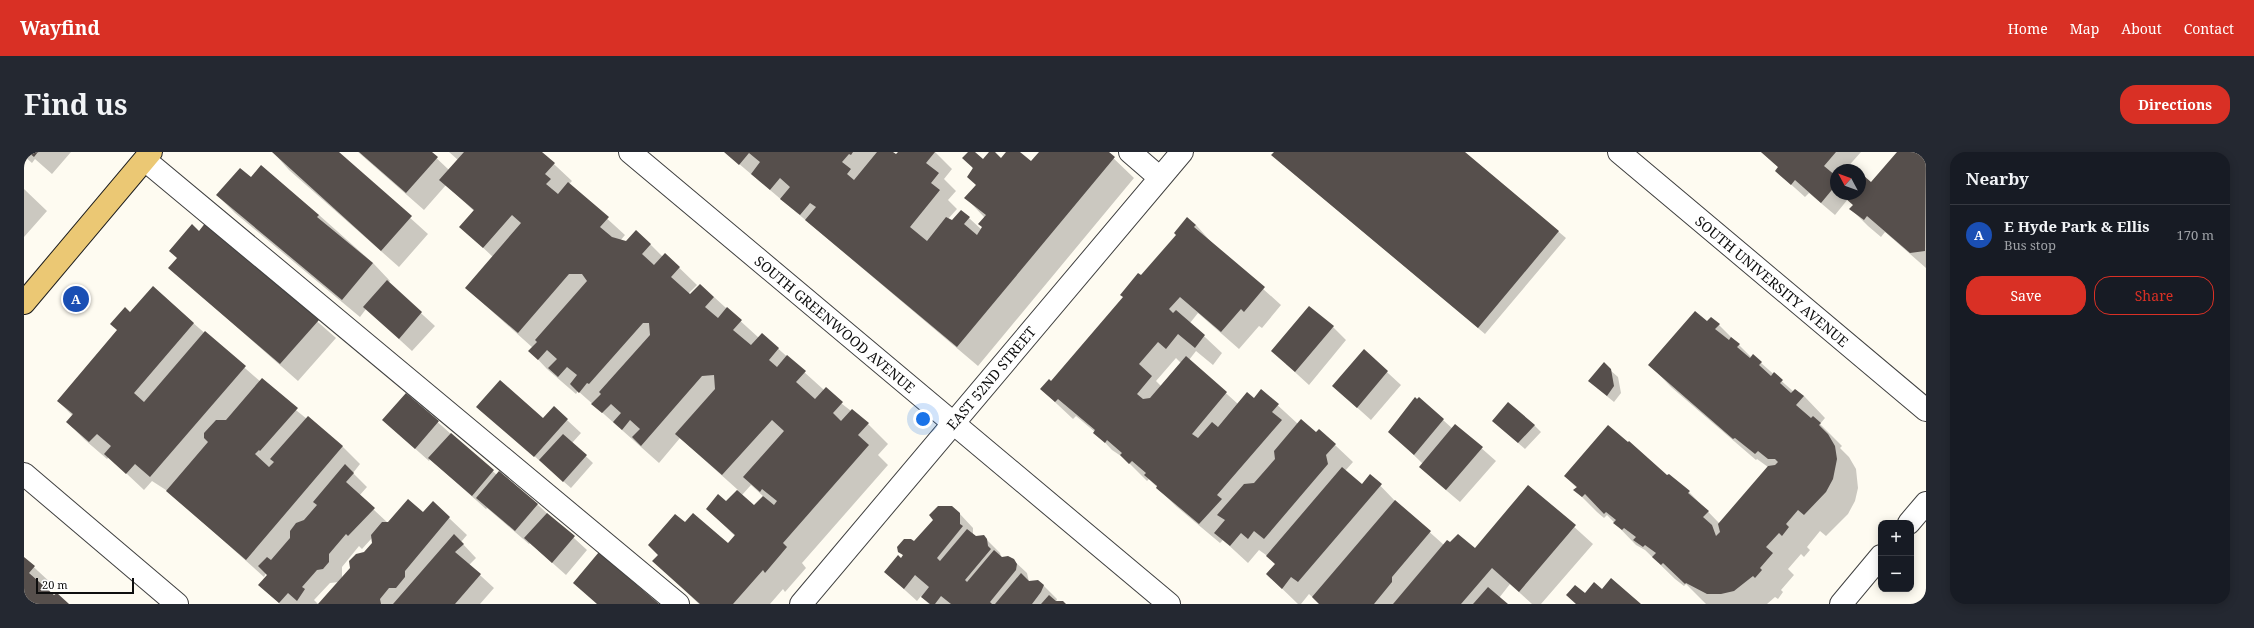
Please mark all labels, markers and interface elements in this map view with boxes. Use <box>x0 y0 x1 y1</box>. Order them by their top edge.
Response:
text: Wayfind <box>20 15 100 41</box>
text: Home <box>2008 19 2048 38</box>
text: Map <box>2070 19 2099 38</box>
text: About <box>2121 19 2162 38</box>
text: Contact <box>2184 19 2234 38</box>
text: Find us <box>24 85 128 123</box>
button: Directions <box>2120 85 2230 124</box>
north arrow <box>1830 164 1866 200</box>
text: Nearby <box>1966 167 2029 190</box>
street label: SOUTH UNIVERSITY AVENUE <box>1691 211 1853 351</box>
text: E Hyde Park & Ellis <box>2004 216 2150 236</box>
text: A <box>1974 226 1984 244</box>
text: 170 m <box>2177 226 2214 244</box>
text: Bus stop <box>2004 236 2056 254</box>
street label: SOUTH GREENWOOD AVENUE <box>751 251 919 397</box>
button: Save <box>1966 276 2086 315</box>
button: Share <box>2094 276 2214 315</box>
pin: A <box>63 284 89 314</box>
street label: EAST 52ND STREET <box>942 322 1040 434</box>
your location <box>913 409 933 429</box>
map controls <box>1878 520 1914 592</box>
button: + <box>1878 520 1914 556</box>
button: − <box>1878 556 1914 592</box>
scale bar <box>36 576 134 595</box>
text: 20 m <box>42 577 68 592</box>

